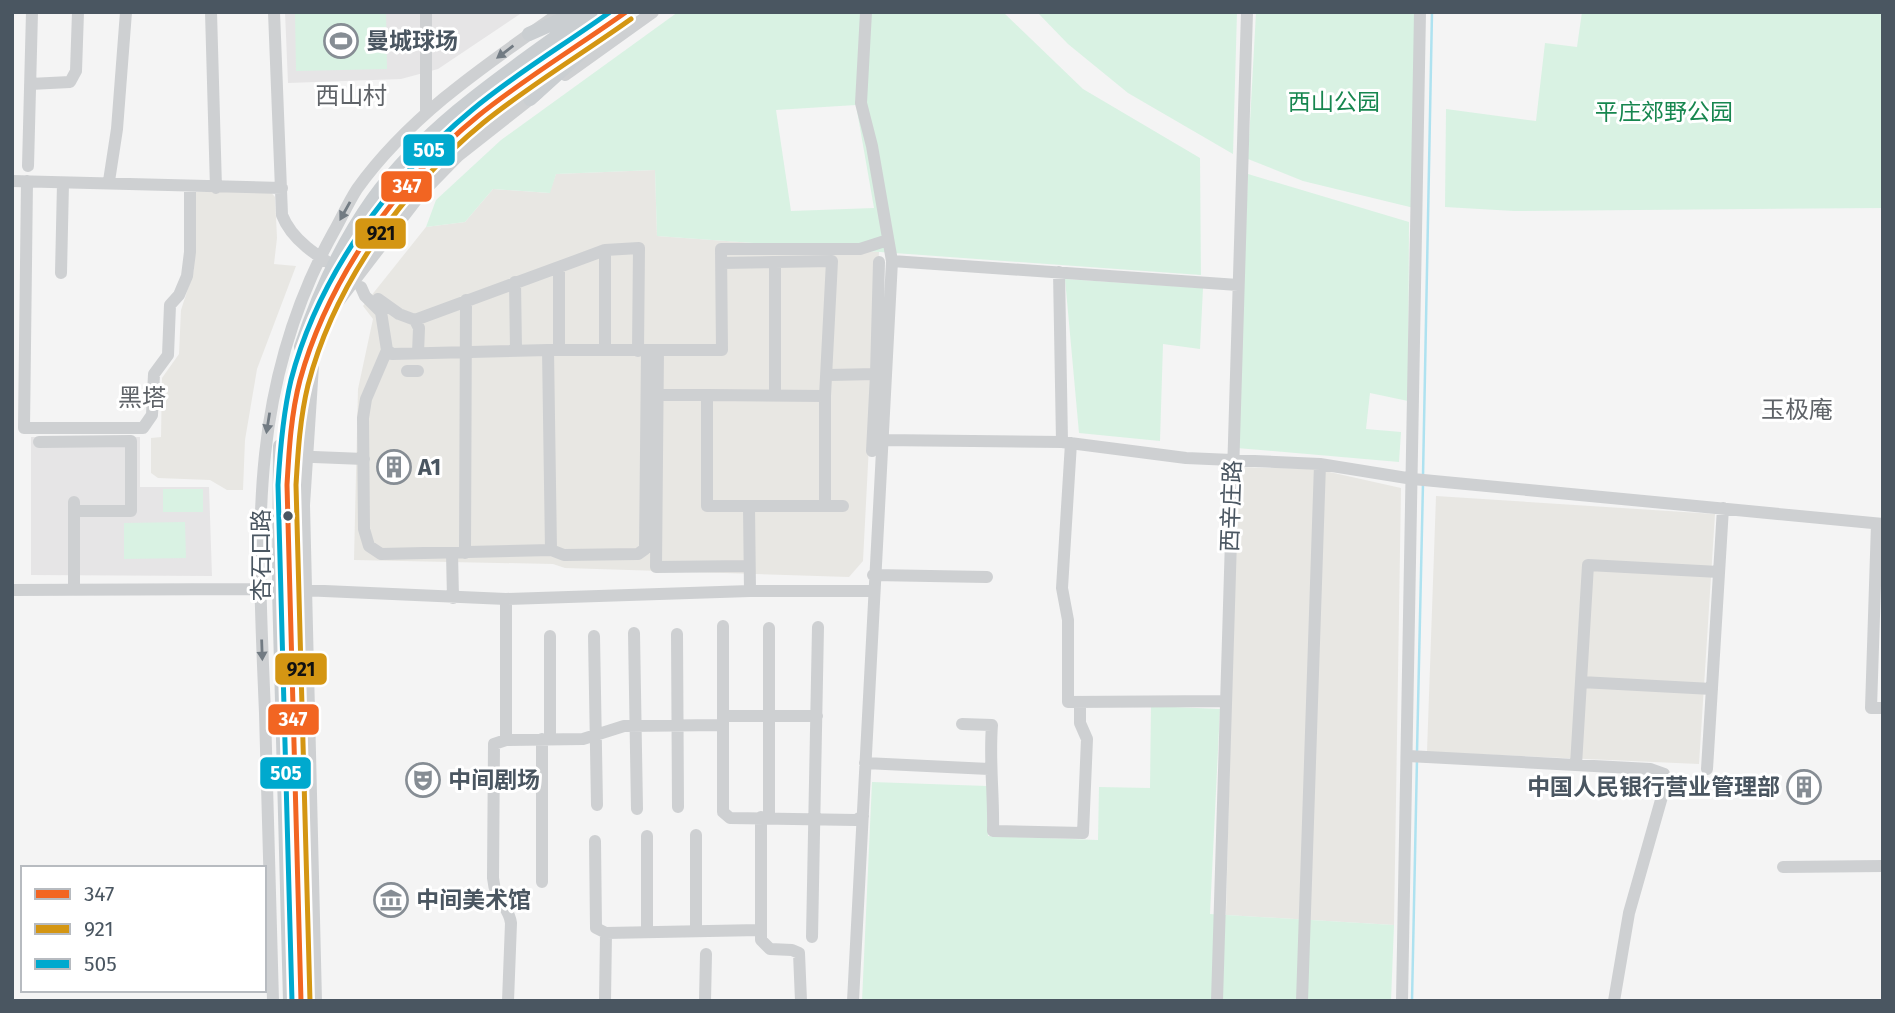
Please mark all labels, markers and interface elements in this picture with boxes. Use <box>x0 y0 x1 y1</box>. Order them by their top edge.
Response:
sports icon: 曼城球场 <box>322 22 360 60</box>
place label: 曼城球场 <box>366 27 458 55</box>
one-way arrow <box>496 45 514 59</box>
district label: 西山村 <box>315 82 387 110</box>
park label: 西山公园 <box>1288 88 1380 116</box>
park label: 平庄郊野公园 <box>1595 98 1733 126</box>
line badge: 505 <box>402 133 456 167</box>
text: 505 <box>413 139 445 162</box>
line badge: 347 <box>380 170 433 203</box>
text: 347 <box>392 175 422 198</box>
one-way arrow <box>339 201 351 220</box>
line badge: 921 <box>354 217 407 250</box>
text: 921 <box>367 222 395 245</box>
district label: 黑塔 <box>118 384 166 412</box>
district label: 玉极庵 <box>1761 396 1833 424</box>
one-way arrow <box>262 412 273 434</box>
building icon: A1 <box>375 448 413 486</box>
place label: A1 <box>417 453 441 481</box>
street label: 西辛庄路 <box>1215 460 1247 552</box>
street label: 杏石口路 <box>247 509 275 601</box>
unlabelled marker <box>281 509 295 523</box>
one-way arrow <box>257 639 268 661</box>
line badge: 921 <box>274 652 328 686</box>
text: 921 <box>287 658 315 681</box>
line badge: 347 <box>267 703 320 736</box>
text: 347 <box>278 708 308 731</box>
line badge: 505 <box>259 756 312 790</box>
theatre icon: 中间剧场 <box>404 761 442 799</box>
text: 505 <box>270 762 302 785</box>
place label: 中间剧场 <box>448 766 540 794</box>
building icon: 中国人民银行营业管理部 <box>1785 768 1823 806</box>
place label: 中国人民银行营业管理部 <box>1527 773 1780 801</box>
legend <box>21 866 266 992</box>
text: 347 <box>84 881 114 907</box>
museum icon: 中间美术馆 <box>372 881 410 919</box>
place label: 中间美术馆 <box>416 886 531 914</box>
text: 921 <box>84 916 114 942</box>
text: 505 <box>84 951 117 977</box>

